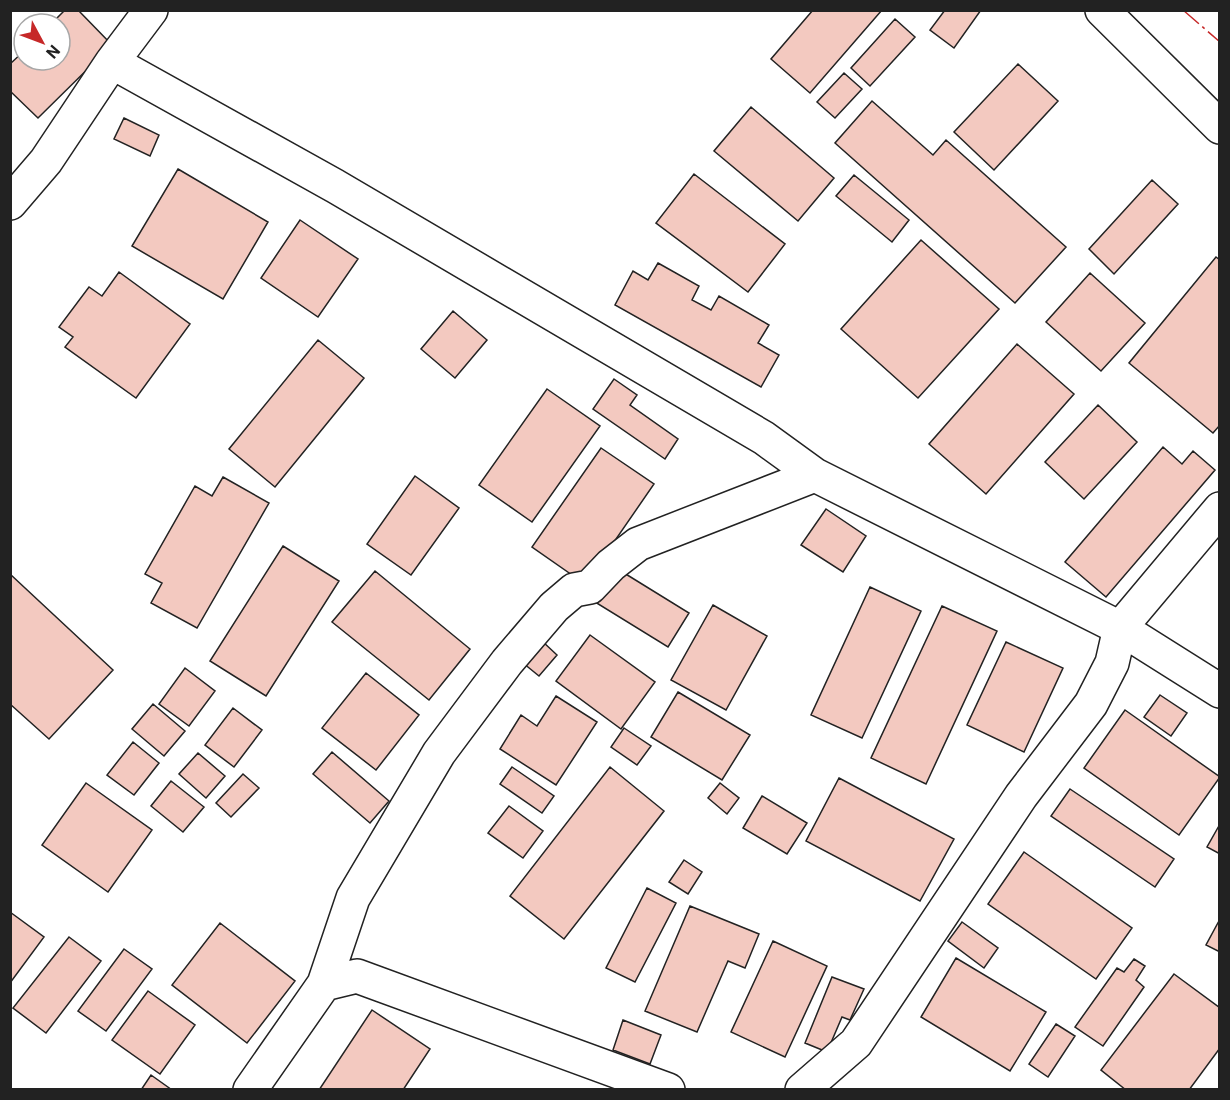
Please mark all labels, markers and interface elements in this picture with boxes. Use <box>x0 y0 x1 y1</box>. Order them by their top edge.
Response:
north arrow <box>12 12 72 72</box>
text: N <box>42 41 64 62</box>

